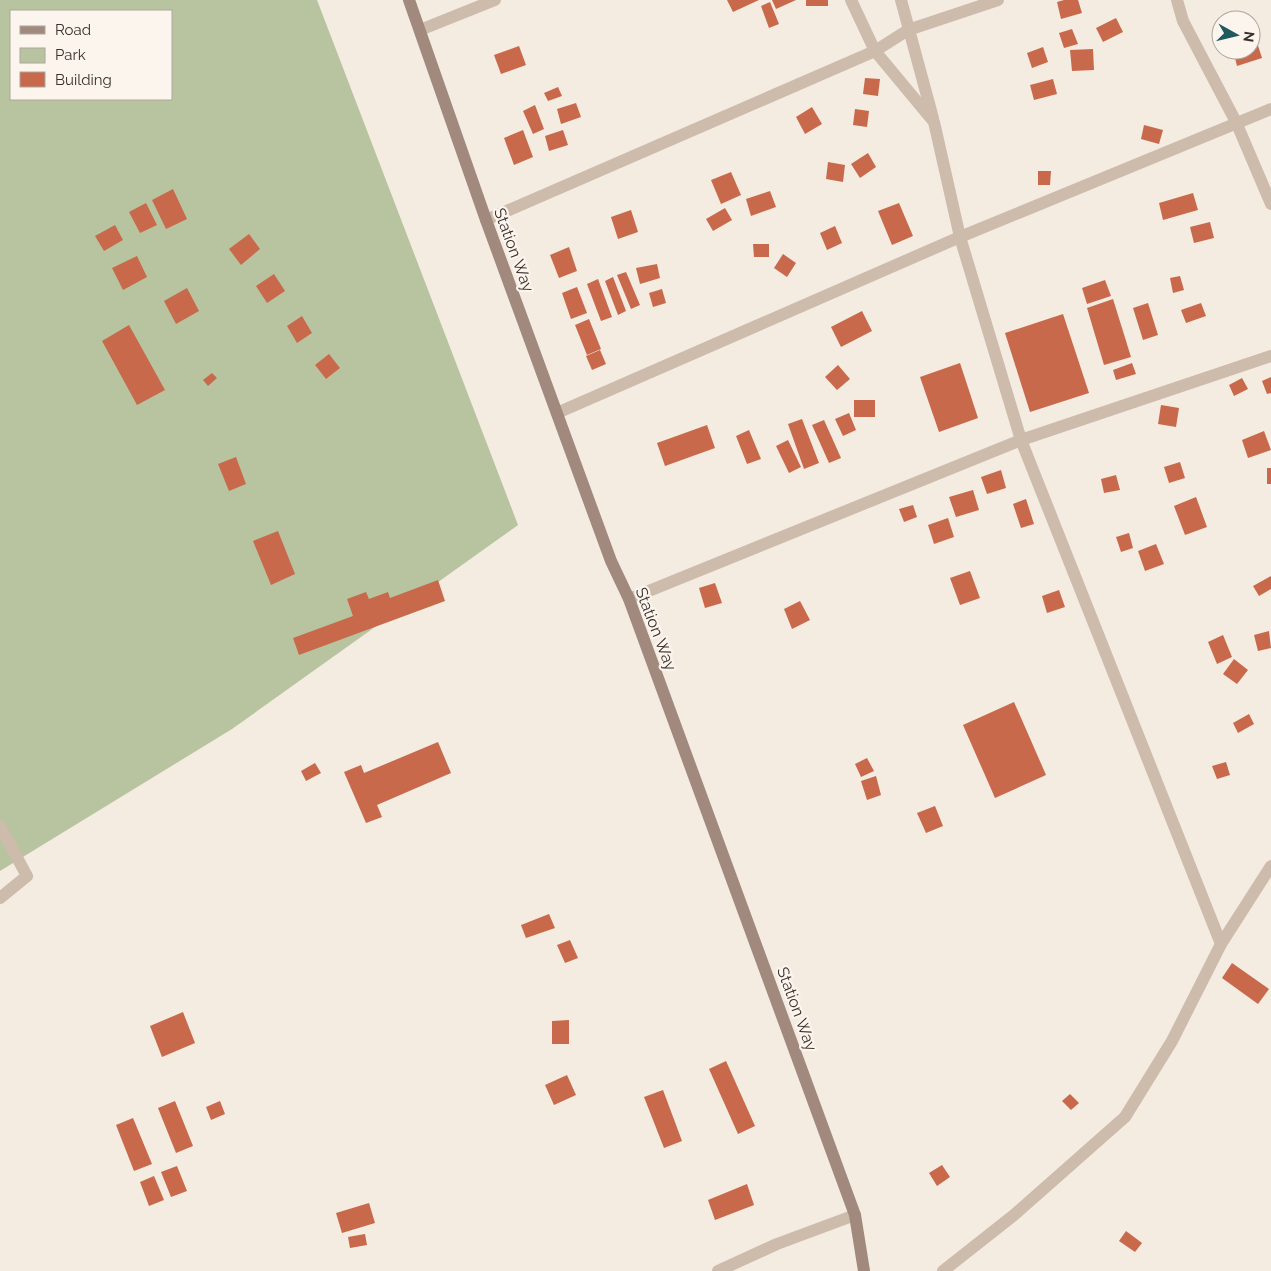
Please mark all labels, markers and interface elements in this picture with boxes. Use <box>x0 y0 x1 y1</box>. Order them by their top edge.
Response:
legend <box>10 10 172 100</box>
north arrow <box>1211 10 1261 60</box>
text: Road <box>55 21 91 39</box>
text: N <box>1240 30 1258 43</box>
text: Park <box>55 46 86 64</box>
text: Building <box>55 71 112 89</box>
street label: Station Way <box>490 205 538 295</box>
street label: Station Way <box>631 585 681 674</box>
street label: Station Way <box>773 964 821 1054</box>

